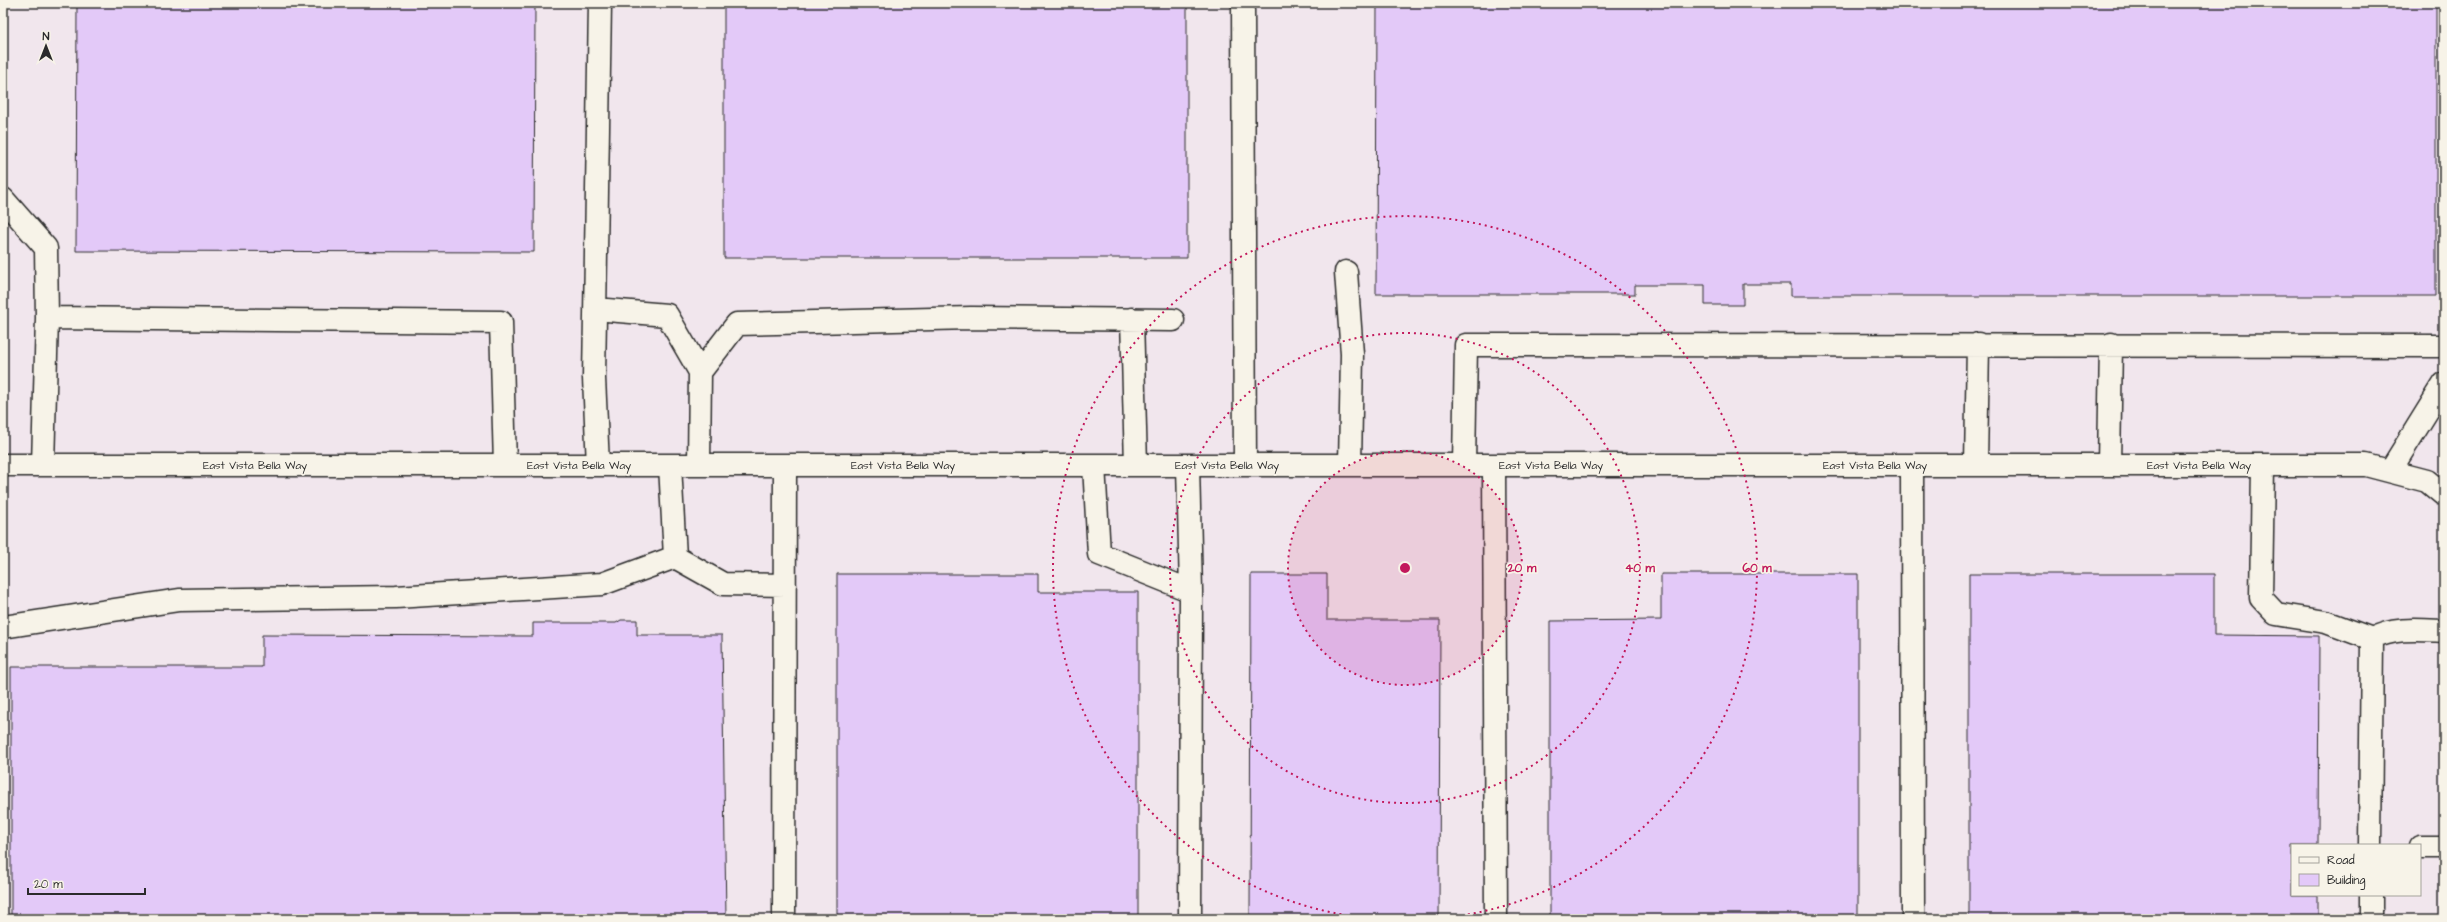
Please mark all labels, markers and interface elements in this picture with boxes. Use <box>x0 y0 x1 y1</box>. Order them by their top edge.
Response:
north arrow <box>26 26 66 66</box>
text: N <box>43 29 50 44</box>
street label: East Vista Bella Way <box>203 458 307 474</box>
street label: East Vista Bella Way <box>527 458 631 474</box>
street label: East Vista Bella Way <box>851 458 955 474</box>
street label: East Vista Bella Way <box>1175 458 1279 474</box>
street label: East Vista Bella Way <box>1499 458 1603 474</box>
street label: East Vista Bella Way <box>1823 458 1927 474</box>
street label: East Vista Bella Way <box>2147 458 2251 474</box>
text: 20 m <box>1507 560 1537 577</box>
text: 40 m <box>1625 560 1656 577</box>
text: 60 m <box>1742 560 1772 577</box>
centre of rings <box>1398 561 1412 575</box>
legend <box>2291 844 2421 896</box>
text: Road <box>2327 852 2355 869</box>
scale bar <box>28 870 145 896</box>
text: Building <box>2327 872 2365 890</box>
text: 20 m <box>34 876 63 893</box>

